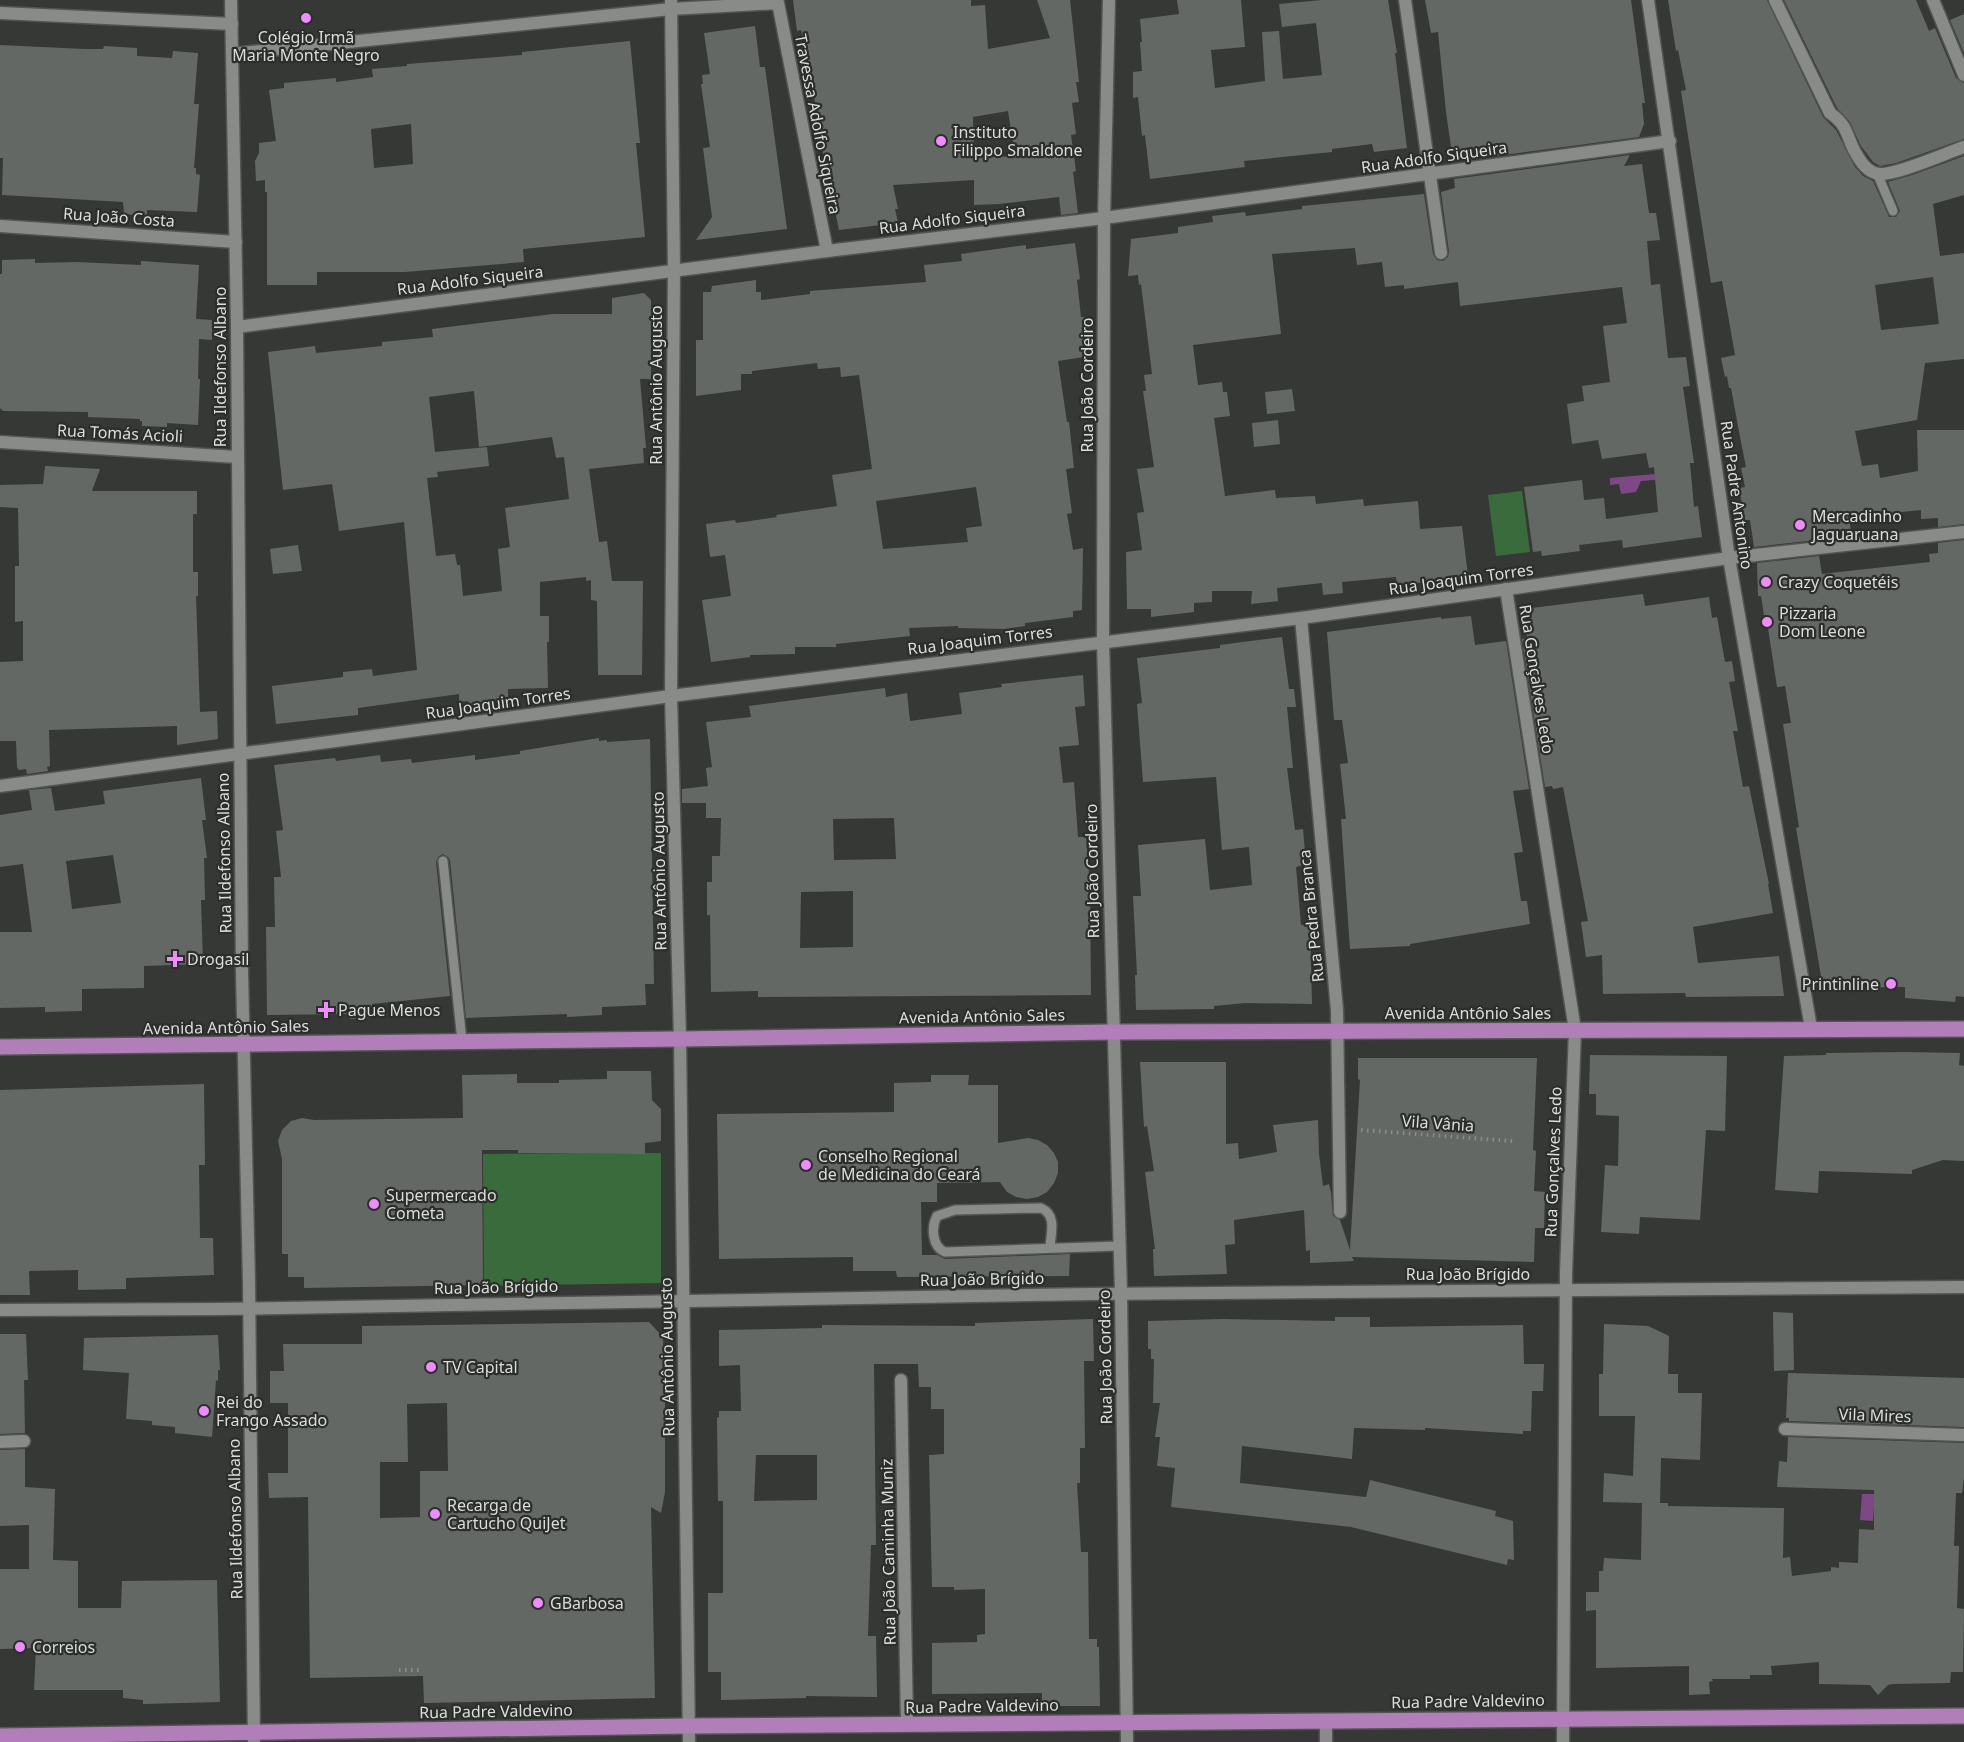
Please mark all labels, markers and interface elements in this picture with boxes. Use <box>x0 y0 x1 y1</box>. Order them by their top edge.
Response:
marker: Colégio Irmã Maria Monte Negro <box>299 11 313 25</box>
place label: Colégio Irmã Maria Monte Negro <box>232 26 380 66</box>
street label: Travessa Adolfo Siqueira <box>790 32 846 216</box>
place label: Instituto Filippo Smaldone <box>953 121 1083 161</box>
marker: Instituto Filippo Smaldone <box>934 134 948 148</box>
street label: Rua Adolfo Siqueira <box>1360 136 1508 178</box>
street label: Rua Adolfo Siqueira <box>878 199 1026 239</box>
street label: Rua João Costa <box>62 202 176 232</box>
street label: Rua Adolfo Siqueira <box>396 260 544 300</box>
street label: Rua Ildefonso Albano <box>209 287 231 447</box>
street label: Rua Antônio Augusto <box>645 305 667 465</box>
street label: Rua João Cordeiro <box>1076 318 1098 452</box>
street label: Rua Tomás Acioli <box>56 419 184 447</box>
street label: Rua Padre Antonino <box>1716 419 1758 571</box>
place label: Mercadinho Jaguaruana <box>1810 505 1902 545</box>
marker: Mercadinho Jaguaruana <box>1793 518 1807 532</box>
street label: Rua Joaquim Torres <box>1387 558 1535 600</box>
place label: Crazy Coquetéis <box>1778 571 1898 593</box>
marker: Crazy Coquetéis <box>1759 575 1773 589</box>
place label: Pizzaria Dom Leone <box>1779 602 1865 642</box>
street label: Rua Gonçalves Ledo <box>1514 603 1560 755</box>
marker: Pizzaria Dom Leone <box>1760 615 1774 629</box>
street label: Rua Joaquim Torres <box>906 620 1054 660</box>
street label: Rua Joaquim Torres <box>424 682 572 724</box>
street label: Rua Ildefonso Albano <box>212 772 236 934</box>
street label: Rua Antônio Augusto <box>647 791 671 951</box>
street label: Rua João Cordeiro <box>1080 803 1104 939</box>
street label: Rua Pedra Branca <box>1293 849 1329 983</box>
place label: Drogasil <box>187 948 249 970</box>
marker: Drogasil <box>168 952 182 966</box>
place label: Printinline <box>1802 973 1879 995</box>
marker: Printinline <box>1884 977 1898 991</box>
place label: Pague Menos <box>338 999 440 1021</box>
street label: Avenida Antônio Sales <box>1385 1002 1551 1024</box>
marker: Pague Menos <box>319 1003 333 1017</box>
street label: Avenida Antônio Sales <box>899 1004 1065 1028</box>
street label: Avenida Antônio Sales <box>143 1015 309 1039</box>
street label: Rua Gonçalves Ledo <box>1539 1086 1567 1238</box>
street label: Vila Vânia <box>1401 1110 1475 1136</box>
place label: Conselho Regional de Medicina do Ceará <box>818 1145 980 1185</box>
marker: Conselho Regional de Medicina do Ceará <box>799 1158 813 1172</box>
place label: Supermercado Cometa <box>386 1184 497 1224</box>
marker: Supermercado Cometa <box>367 1197 381 1211</box>
street label: Rua João Brígido <box>1406 1263 1530 1285</box>
street label: Rua João Brígido <box>920 1267 1044 1291</box>
street label: Rua João Brígido <box>434 1275 558 1299</box>
street label: Rua Antônio Augusto <box>655 1277 679 1437</box>
street label: Rua João Cordeiro <box>1093 1289 1117 1425</box>
place label: TV Capital <box>443 1356 518 1378</box>
marker: TV Capital <box>424 1360 438 1374</box>
place label: Rei do Frango Assado <box>216 1391 327 1431</box>
street label: Vila Mires <box>1838 1403 1912 1427</box>
marker: Rei do Frango Assado <box>197 1404 211 1418</box>
street label: Rua Ildefonso Albano <box>223 1438 247 1600</box>
street label: Rua João Caminha Muniz <box>875 1458 901 1646</box>
place label: Recarga de Cartucho QuiJet <box>447 1494 566 1534</box>
marker: Recarga de Cartucho QuiJet <box>428 1507 442 1521</box>
place label: GBarbosa <box>550 1592 624 1614</box>
marker: GBarbosa <box>531 1596 545 1610</box>
place label: Correios <box>32 1636 95 1658</box>
marker: Correios <box>13 1640 27 1654</box>
street label: Rua Padre Valdevino <box>1391 1689 1545 1713</box>
street label: Rua Padre Valdevino <box>905 1694 1059 1718</box>
street label: Rua Padre Valdevino <box>419 1699 573 1723</box>

